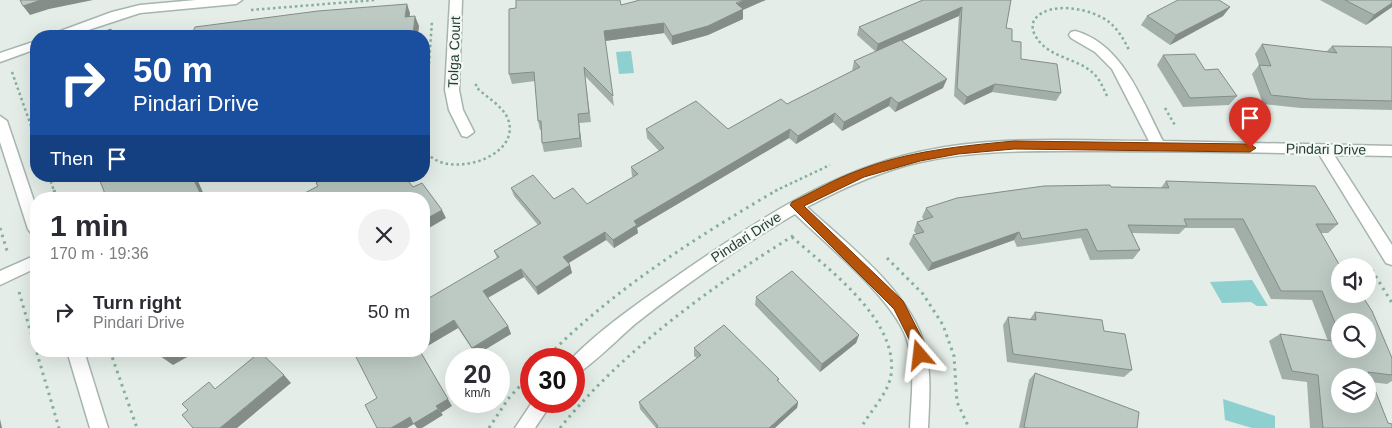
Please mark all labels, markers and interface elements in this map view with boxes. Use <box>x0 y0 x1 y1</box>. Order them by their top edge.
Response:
street label: Tolga Court <box>445 16 463 88</box>
icon: right <box>50 50 115 115</box>
text: 50 m <box>133 50 213 89</box>
text: Pindari Drive <box>133 91 259 116</box>
pin <box>1229 97 1271 148</box>
icon: arrive <box>1236 104 1264 132</box>
street label: Pindari Drive <box>1286 140 1366 158</box>
icon: arrive <box>103 145 131 173</box>
text: Then <box>50 148 93 169</box>
street label: Pindari Drive <box>708 208 784 266</box>
text: 1 min <box>50 209 128 242</box>
button: close <box>358 209 410 261</box>
text: 170 m · 19:36 <box>50 245 149 262</box>
map controls <box>1331 258 1376 413</box>
button: sound <box>1331 258 1376 303</box>
text: Turn right <box>93 292 181 313</box>
icon: right <box>50 298 78 326</box>
text: 50 m <box>368 301 410 322</box>
button: search <box>1331 313 1376 358</box>
text: Pindari Drive <box>93 314 185 331</box>
position arrow <box>893 328 945 380</box>
speed limit sign: 30 <box>520 348 585 413</box>
text: 20 <box>464 360 491 388</box>
button: layers <box>1331 368 1376 413</box>
text: km/h <box>464 386 491 400</box>

